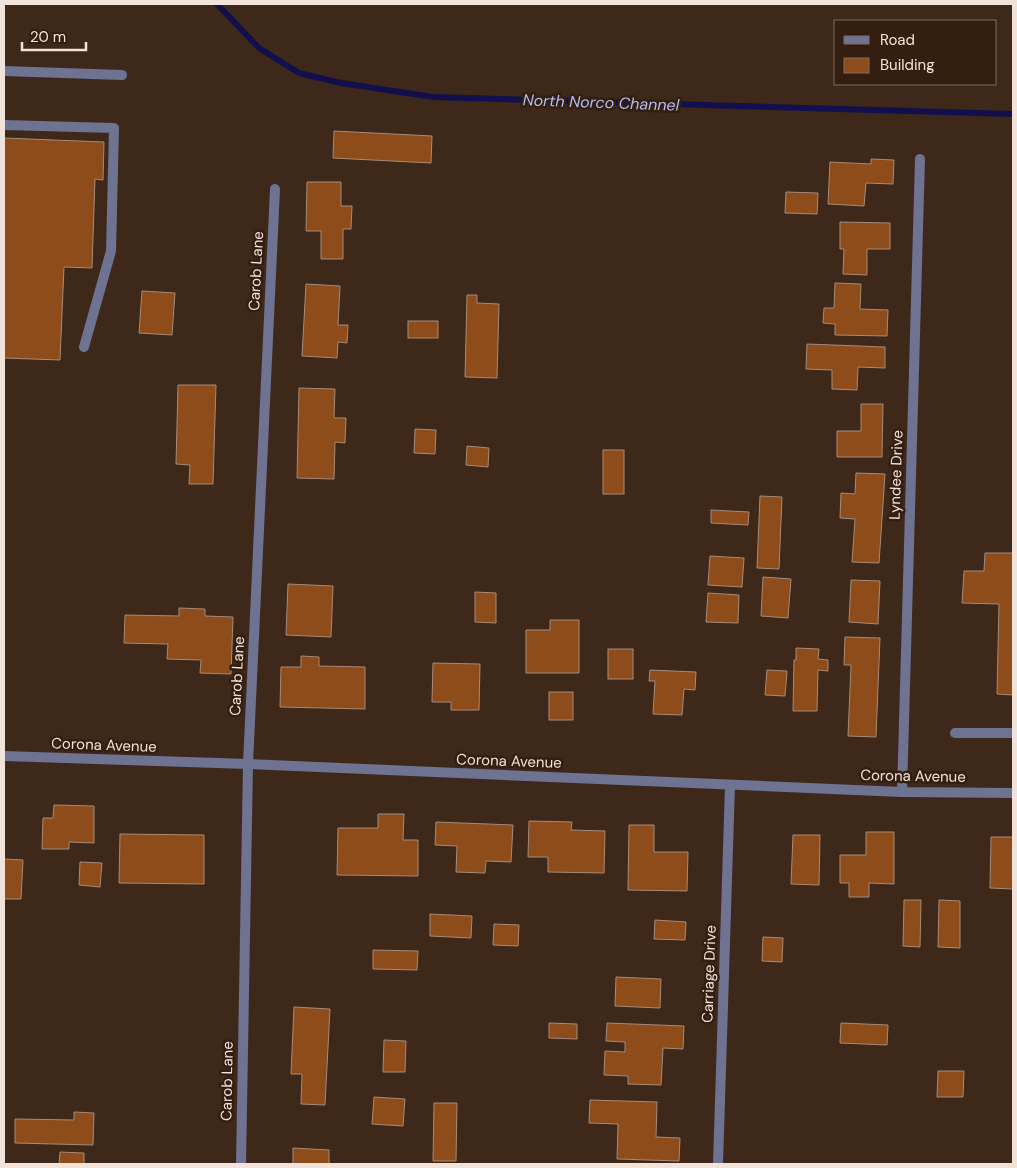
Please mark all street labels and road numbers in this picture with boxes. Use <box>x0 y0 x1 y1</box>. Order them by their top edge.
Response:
street label: Carob Lane <box>244 231 268 311</box>
street label: Lyndee Drive <box>884 430 908 520</box>
street label: Carob Lane <box>225 636 249 716</box>
street label: Corona Avenue <box>51 733 157 757</box>
street label: Corona Avenue <box>456 749 562 773</box>
street label: Corona Avenue <box>860 765 966 787</box>
street label: Carriage Drive <box>697 925 721 1023</box>
street label: Carob Lane <box>216 1041 238 1121</box>

